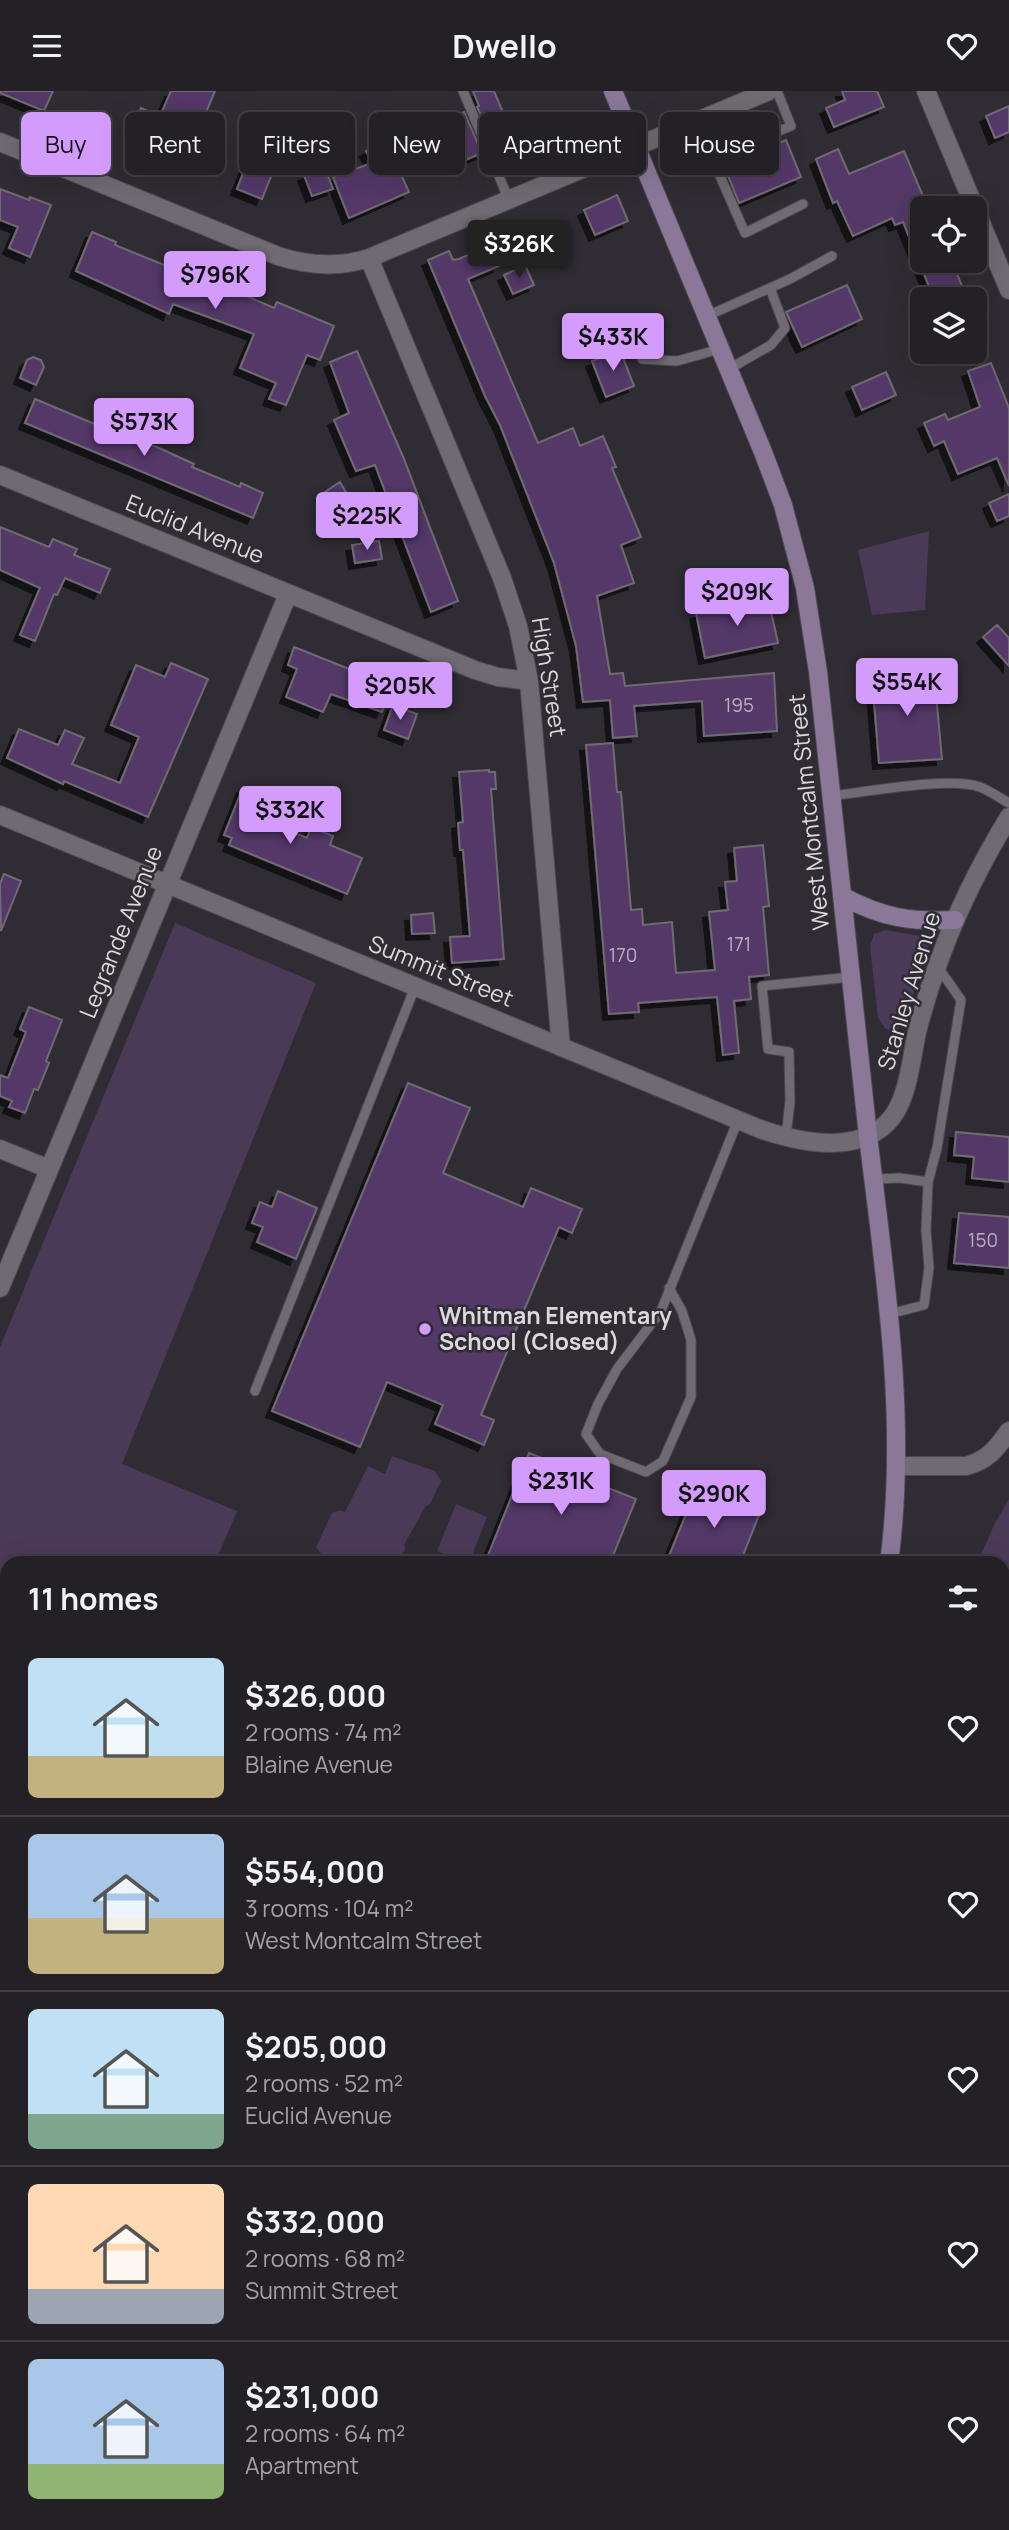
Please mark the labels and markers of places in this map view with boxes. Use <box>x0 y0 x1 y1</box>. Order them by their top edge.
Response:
pin: $326K <box>470 221 568 280</box>
pin: $796K <box>166 251 264 311</box>
pin: $433K <box>564 313 662 373</box>
pin: $573K <box>95 399 193 458</box>
pin: $225K <box>318 493 416 552</box>
pin: $209K <box>688 568 786 628</box>
pin: $554K <box>858 659 956 718</box>
pin: $205K <box>351 663 449 722</box>
pin: $332K <box>241 787 339 846</box>
place label: Whitman Elementary School (Closed) <box>439 1299 672 1357</box>
marker: Whitman Elementary School (Closed) <box>417 1321 433 1337</box>
pin: $231K <box>512 1457 610 1517</box>
pin: $290K <box>665 1471 763 1530</box>

